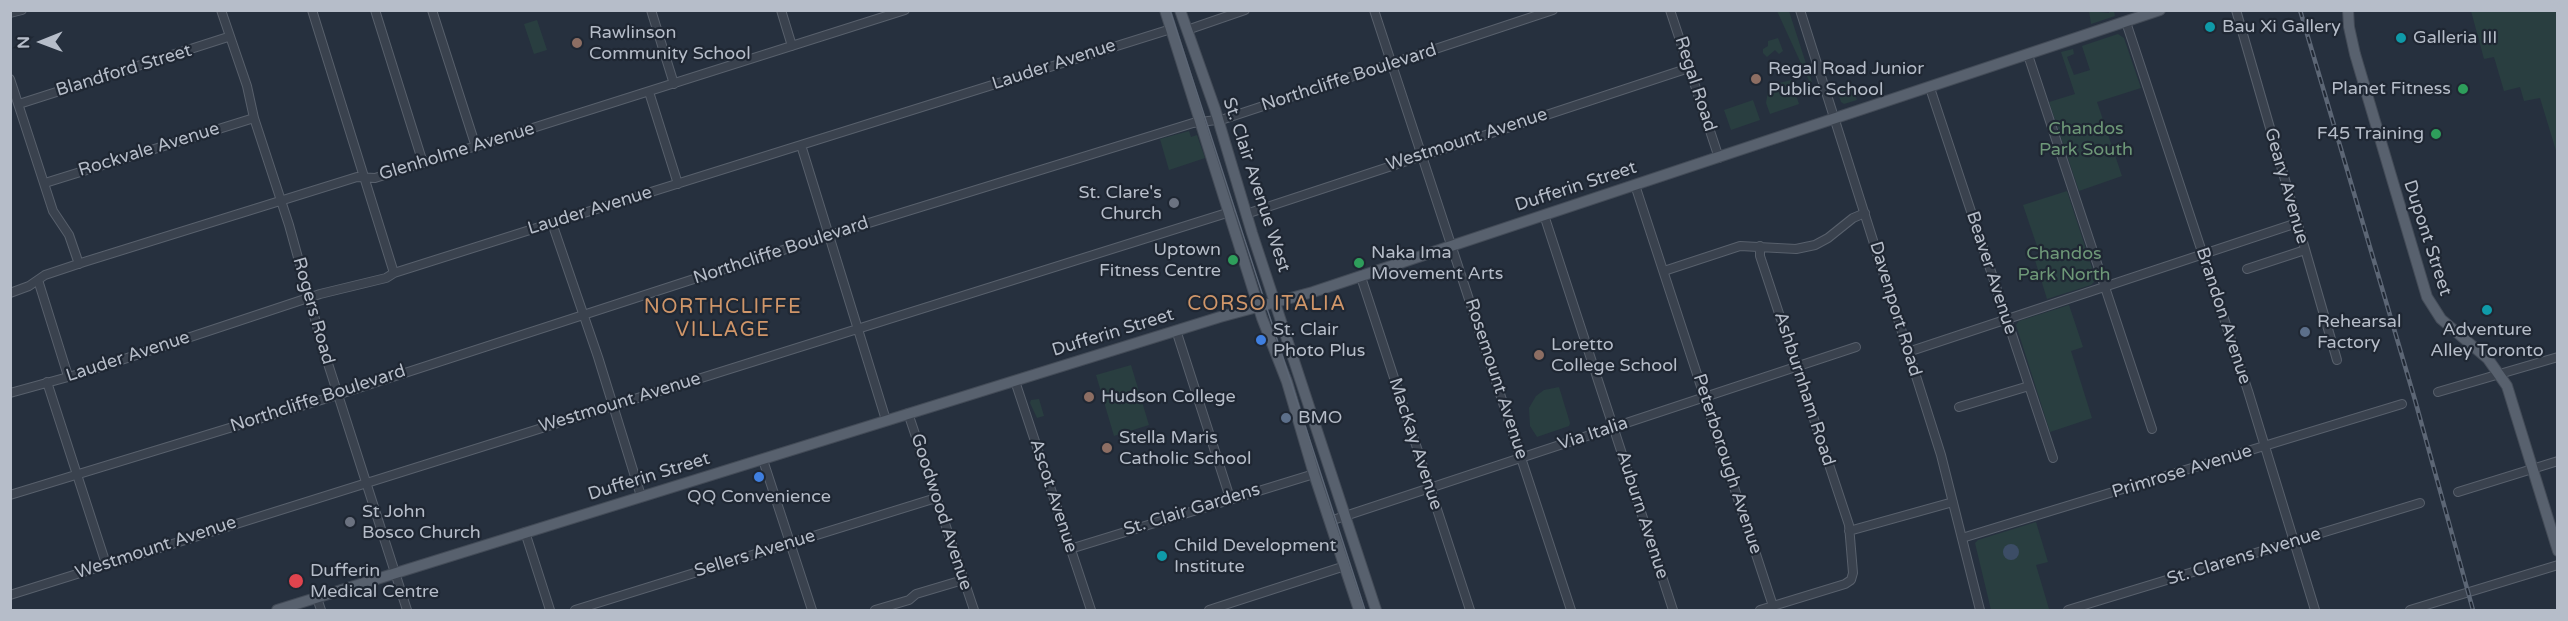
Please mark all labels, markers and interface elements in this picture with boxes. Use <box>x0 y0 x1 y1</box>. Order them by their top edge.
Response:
north arrow <box>12 12 72 72</box>
place label: Bau Xi Gallery <box>2222 16 2341 38</box>
marker: Bau Xi Gallery <box>2203 20 2217 34</box>
place label: Rawlinson Community School <box>589 22 751 64</box>
place label: Galleria III <box>2413 27 2497 49</box>
marker: Galleria III <box>2394 31 2408 45</box>
street label: Regal Road <box>1669 34 1721 134</box>
street label: Lauder Avenue <box>989 35 1119 95</box>
text: N <box>14 36 34 49</box>
marker: Rawlinson Community School <box>570 36 584 50</box>
street label: Northcliffe Boulevard <box>1259 39 1439 117</box>
street label: Blandford Street <box>54 40 194 102</box>
place label: Regal Road Junior Public School <box>1768 58 1924 100</box>
marker: Regal Road Junior Public School <box>1749 72 1763 86</box>
place label: Planet Fitness <box>2331 78 2451 100</box>
marker: Planet Fitness <box>2456 82 2470 96</box>
street label: St. Clair Avenue West <box>1218 95 1294 275</box>
street label: Westmount Avenue <box>1384 104 1550 176</box>
street label: Rockvale Avenue <box>76 118 222 182</box>
street label: Glenholme Avenue <box>377 118 537 186</box>
park label: Chandos Park South <box>2039 118 2133 160</box>
place label: F45 Training <box>2317 123 2424 145</box>
street label: Geary Avenue <box>2259 126 2313 246</box>
marker: F45 Training <box>2429 127 2443 141</box>
street label: Dufferin Street <box>1513 157 1639 217</box>
street label: Dupont Street <box>2398 177 2456 299</box>
street label: Lauder Avenue <box>525 182 655 240</box>
place label: St. Clare's Church <box>1079 182 1162 224</box>
marker: St. Clare's Church <box>1167 196 1181 210</box>
street label: Beaver Avenue <box>1961 209 2021 337</box>
street label: Northcliffe Boulevard <box>691 212 871 290</box>
place label: Uptown Fitness Centre <box>1099 239 1221 282</box>
street label: Davenport Road <box>1864 239 1926 379</box>
place label: Naka Ima Movement Arts <box>1371 242 1503 284</box>
park label: Chandos Park North <box>2017 243 2111 286</box>
street label: Brandon Avenue <box>2191 245 2255 387</box>
marker: Uptown Fitness Centre <box>1226 253 1240 267</box>
street label: Rogers Road <box>287 255 339 367</box>
marker: Naka Ima Movement Arts <box>1352 256 1366 270</box>
district label: CORSO ITALIA <box>1187 293 1347 317</box>
district label: NORTHCLIFFE VILLAGE <box>644 296 802 343</box>
street label: Rosemount Avenue <box>1460 296 1532 462</box>
marker: Adventure Alley Toronto <box>2480 303 2494 317</box>
street label: Dufferin Street <box>1049 304 1177 362</box>
street label: Ashburnham Road <box>1769 309 1839 469</box>
place label: Rehearsal Factory <box>2317 311 2401 354</box>
place label: St. Clair Photo Plus <box>1273 319 1365 362</box>
place label: Adventure Alley Toronto <box>2430 319 2544 362</box>
marker: Rehearsal Factory <box>2298 325 2312 339</box>
street label: Lauder Avenue <box>63 327 193 387</box>
marker: St. Clair Photo Plus <box>1254 333 1268 347</box>
place label: Loretto College School <box>1551 334 1678 376</box>
marker: Loretto College School <box>1532 348 1546 362</box>
street label: Northcliffe Boulevard <box>228 360 408 438</box>
street label: Westmount Avenue <box>536 368 704 438</box>
street label: Peterborough Avenue <box>1688 371 1766 557</box>
street label: MacKay Avenue <box>1383 375 1447 513</box>
place label: Hudson College <box>1101 386 1236 408</box>
marker: Hudson College <box>1082 390 1096 404</box>
place label: BMO <box>1298 407 1342 429</box>
marker: BMO <box>1279 411 1293 425</box>
street label: Via Italia <box>1555 413 1631 455</box>
place label: Stella Maris Catholic School <box>1119 427 1251 470</box>
street label: Goodwood Avenue <box>905 431 977 593</box>
street label: Ascot Avenue <box>1024 436 1082 556</box>
street label: Primrose Avenue <box>2109 440 2255 504</box>
marker: Stella Maris Catholic School <box>1100 441 1114 455</box>
street label: Dufferin Street <box>585 448 713 506</box>
street label: Auburn Avenue <box>1611 448 1673 582</box>
marker: QQ Convenience <box>752 470 766 484</box>
street label: St. Clair Gardens <box>1121 479 1263 541</box>
place label: QQ Convenience <box>687 486 831 508</box>
place label: St John Bosco Church <box>362 501 481 544</box>
street label: Westmount Avenue <box>73 512 239 584</box>
marker: St John Bosco Church <box>343 515 357 529</box>
street label: St. Clarens Avenue <box>2165 523 2323 591</box>
street label: Sellers Avenue <box>692 525 818 583</box>
place label: Child Development Institute <box>1174 535 1336 578</box>
marker: Child Development Institute <box>1155 549 1169 563</box>
place label: Dufferin Medical Centre <box>310 560 439 602</box>
marker: Dufferin Medical Centre <box>287 572 305 590</box>

